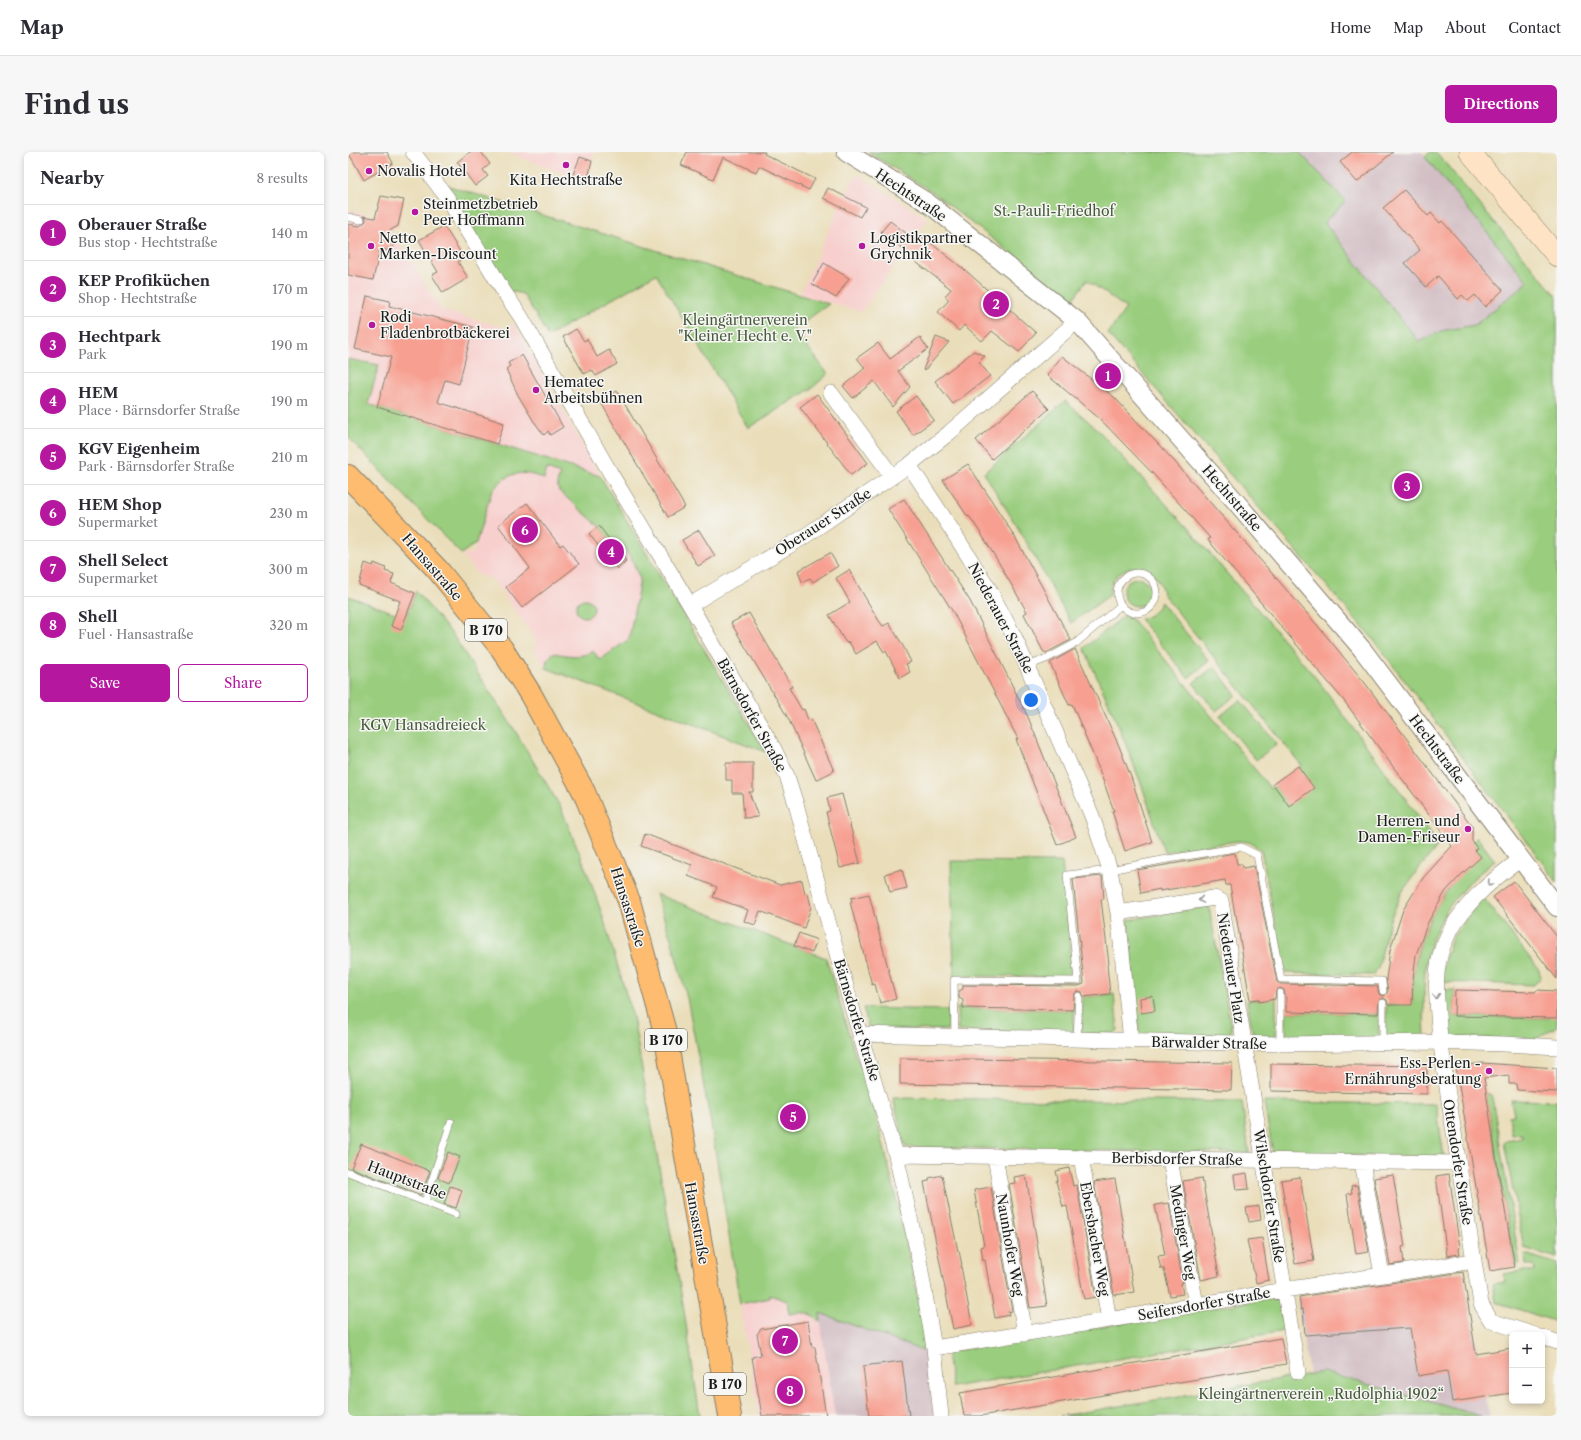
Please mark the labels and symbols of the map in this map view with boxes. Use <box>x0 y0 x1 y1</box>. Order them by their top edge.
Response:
marker: Kita Hechtstraße <box>561 160 571 170</box>
place label: Novalis Hotel <box>377 162 466 180</box>
street label: Hechtstraße <box>872 165 950 226</box>
marker: Novalis Hotel <box>364 166 374 176</box>
place label: Kita Hechtstraße <box>509 171 623 189</box>
place label: Steinmetzbetrieb Peer Hoffmann <box>423 195 538 229</box>
park label: St.-Pauli-Friedhof <box>994 202 1116 220</box>
marker: Steinmetzbetrieb Peer Hoffmann <box>410 207 420 217</box>
place label: Netto Marken-Discount <box>379 229 497 263</box>
place label: Logistikpartner Grychnik <box>870 229 972 263</box>
marker: Netto Marken-Discount <box>366 241 376 251</box>
marker: Logistikpartner Grychnik <box>857 241 867 251</box>
pin: 2 <box>983 289 1009 319</box>
place label: Rodi Fladenbrotbäckerei <box>380 308 510 342</box>
park label: Kleingärtnerverein "Kleiner Hecht e. V." <box>678 311 812 345</box>
marker: Rodi Fladenbrotbäckerei <box>367 320 377 330</box>
pin: 1 <box>1095 361 1121 391</box>
place label: Hematec Arbeitsbühnen <box>543 373 643 407</box>
marker: Hematec Arbeitsbühnen <box>531 385 541 395</box>
street label: Hechtstraße <box>1198 461 1266 535</box>
pin: 3 <box>1394 471 1420 501</box>
street label: Oberauer Straße <box>772 484 875 560</box>
pin: 6 <box>512 515 538 545</box>
street label: Hansastraße <box>398 530 466 604</box>
pin: 4 <box>598 537 624 567</box>
street label: Niederauer Straße <box>964 559 1038 677</box>
road number: B 170 <box>465 619 507 641</box>
street label: Bärnsdorfer Straße <box>713 655 791 775</box>
your location <box>1021 690 1041 710</box>
street label: Hechtstraße <box>1405 711 1469 787</box>
park label: KGV Hansadreieck <box>360 716 487 734</box>
place label: Herren- und Damen-Friseur <box>1358 812 1460 846</box>
marker: Herren- und Damen-Friseur <box>1463 824 1473 834</box>
street label: Hansastraße <box>607 865 649 950</box>
one-way arrow <box>1487 878 1495 886</box>
one-way arrow <box>1198 895 1204 904</box>
street label: Niederauer Platz <box>1213 911 1249 1025</box>
street label: Bärnsdorfer Straße <box>830 957 884 1084</box>
one-way arrow <box>1432 993 1441 999</box>
road number: B 170 <box>645 1029 687 1051</box>
street label: Bärwalder Straße <box>1151 1033 1267 1053</box>
place label: Ess-Perlen - Ernährungsberatung <box>1345 1054 1482 1088</box>
marker: Ess-Perlen - Ernährungsberatung <box>1484 1066 1494 1076</box>
street label: Ottendorfer Straße <box>1439 1098 1477 1226</box>
pin: 5 <box>780 1102 806 1132</box>
street label: Wilschdorfer Straße <box>1249 1127 1288 1264</box>
street label: Berbisdorfer Straße <box>1111 1149 1243 1169</box>
street label: Hauptstraße <box>365 1157 449 1203</box>
street label: Hansastraße <box>681 1180 713 1266</box>
street label: Ebersbacher Weg <box>1076 1180 1114 1298</box>
street label: Medinger Weg <box>1166 1183 1200 1282</box>
street label: Naunhofer Weg <box>992 1192 1028 1298</box>
street label: Seifersdorfer Straße <box>1136 1283 1272 1325</box>
pin: 7 <box>772 1326 798 1356</box>
road number: B 170 <box>704 1373 746 1395</box>
pin: 8 <box>777 1376 803 1406</box>
park label: Kleingärtnerverein „Rudolphia 1902“ <box>1198 1385 1444 1403</box>

